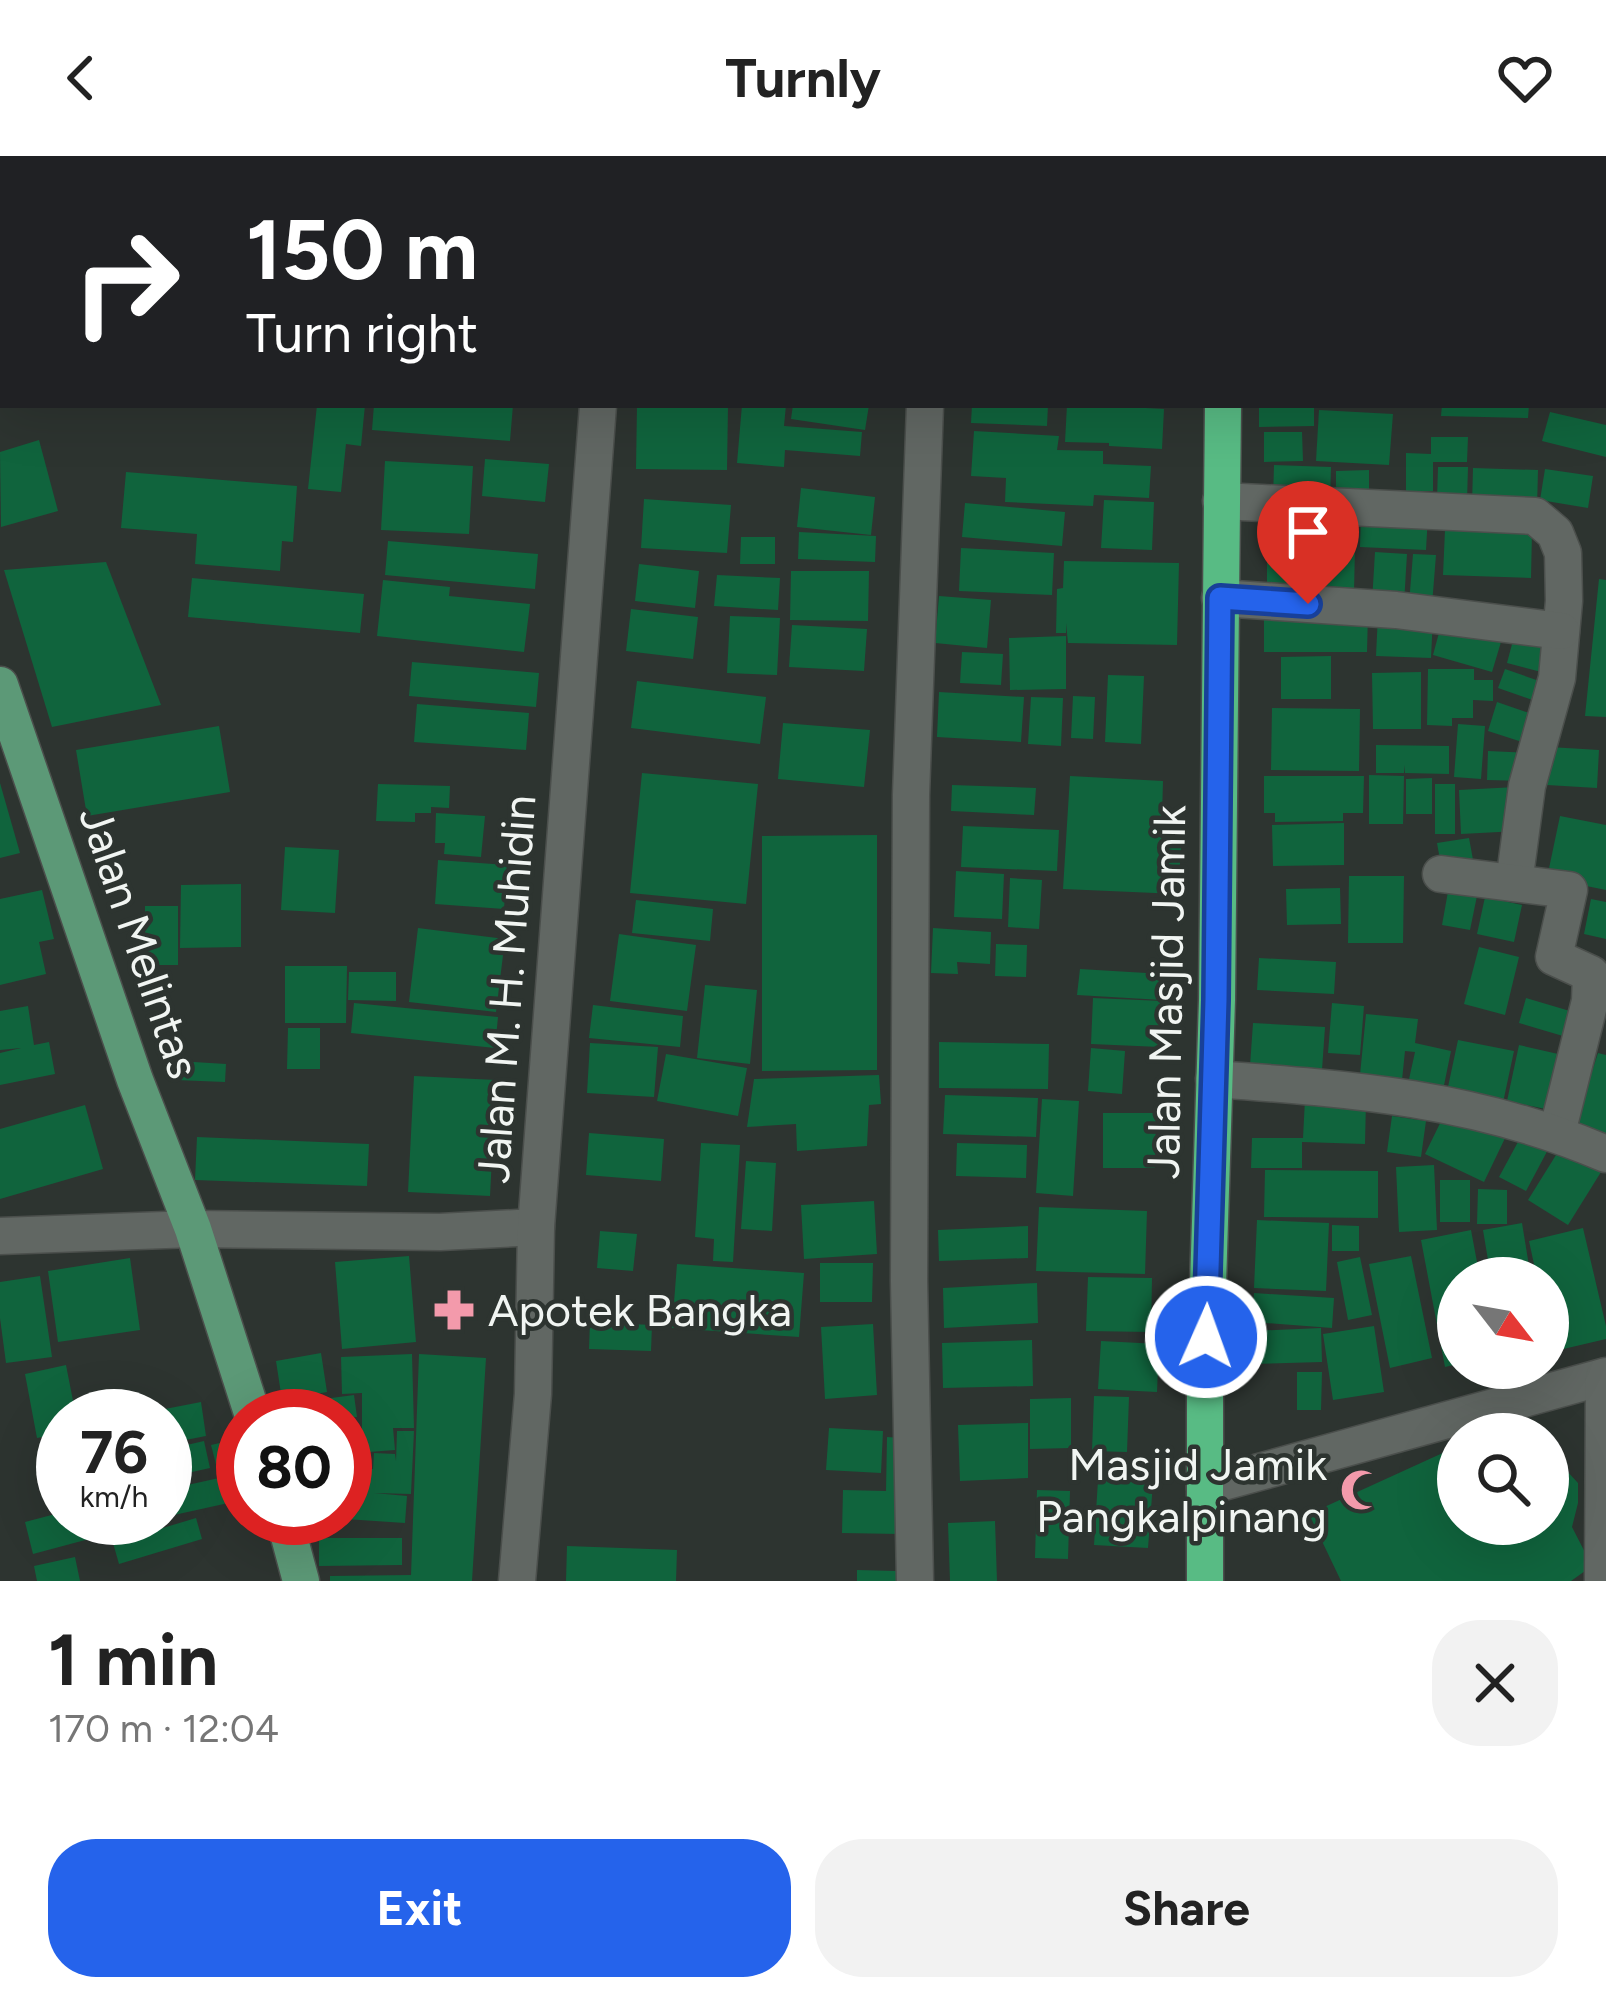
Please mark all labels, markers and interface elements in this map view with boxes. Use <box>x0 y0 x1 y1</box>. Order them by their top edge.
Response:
icon: back <box>48 45 114 111</box>
icon: heart <box>1492 45 1558 111</box>
text: Turnly <box>725 46 881 111</box>
text: 150 m <box>246 199 478 300</box>
icon: right <box>48 204 204 360</box>
text: Turn right <box>246 301 478 366</box>
pin <box>1257 481 1359 604</box>
icon: arrive <box>1275 499 1341 565</box>
street label: Jalan M. H. Muhidin <box>466 793 546 1185</box>
street label: Jalan Melintas <box>68 799 212 1085</box>
street label: Jalan Masjid Jamik <box>1136 804 1196 1179</box>
north arrow <box>1437 1257 1569 1389</box>
map controls <box>1437 1257 1569 1545</box>
position arrow <box>1143 1274 1269 1400</box>
place label: Apotek Bangka <box>488 1283 792 1337</box>
pharmacy icon: Apotek Bangka <box>431 1287 477 1333</box>
speed limit sign: 80 <box>216 1389 372 1545</box>
button: search <box>1437 1413 1569 1545</box>
text: 76 <box>80 1416 148 1488</box>
place label: Masjid Jamik Pangkalpinang <box>1036 1437 1327 1543</box>
mosque icon: Masjid Jamik Pangkalpinang <box>1338 1467 1384 1513</box>
text: km/h <box>80 1478 148 1515</box>
text: 1 min <box>48 1617 218 1703</box>
button: close <box>1432 1620 1558 1746</box>
text: 170 m · 12:04 <box>48 1705 279 1752</box>
button: Exit <box>48 1839 791 1977</box>
button: Share <box>815 1839 1558 1977</box>

